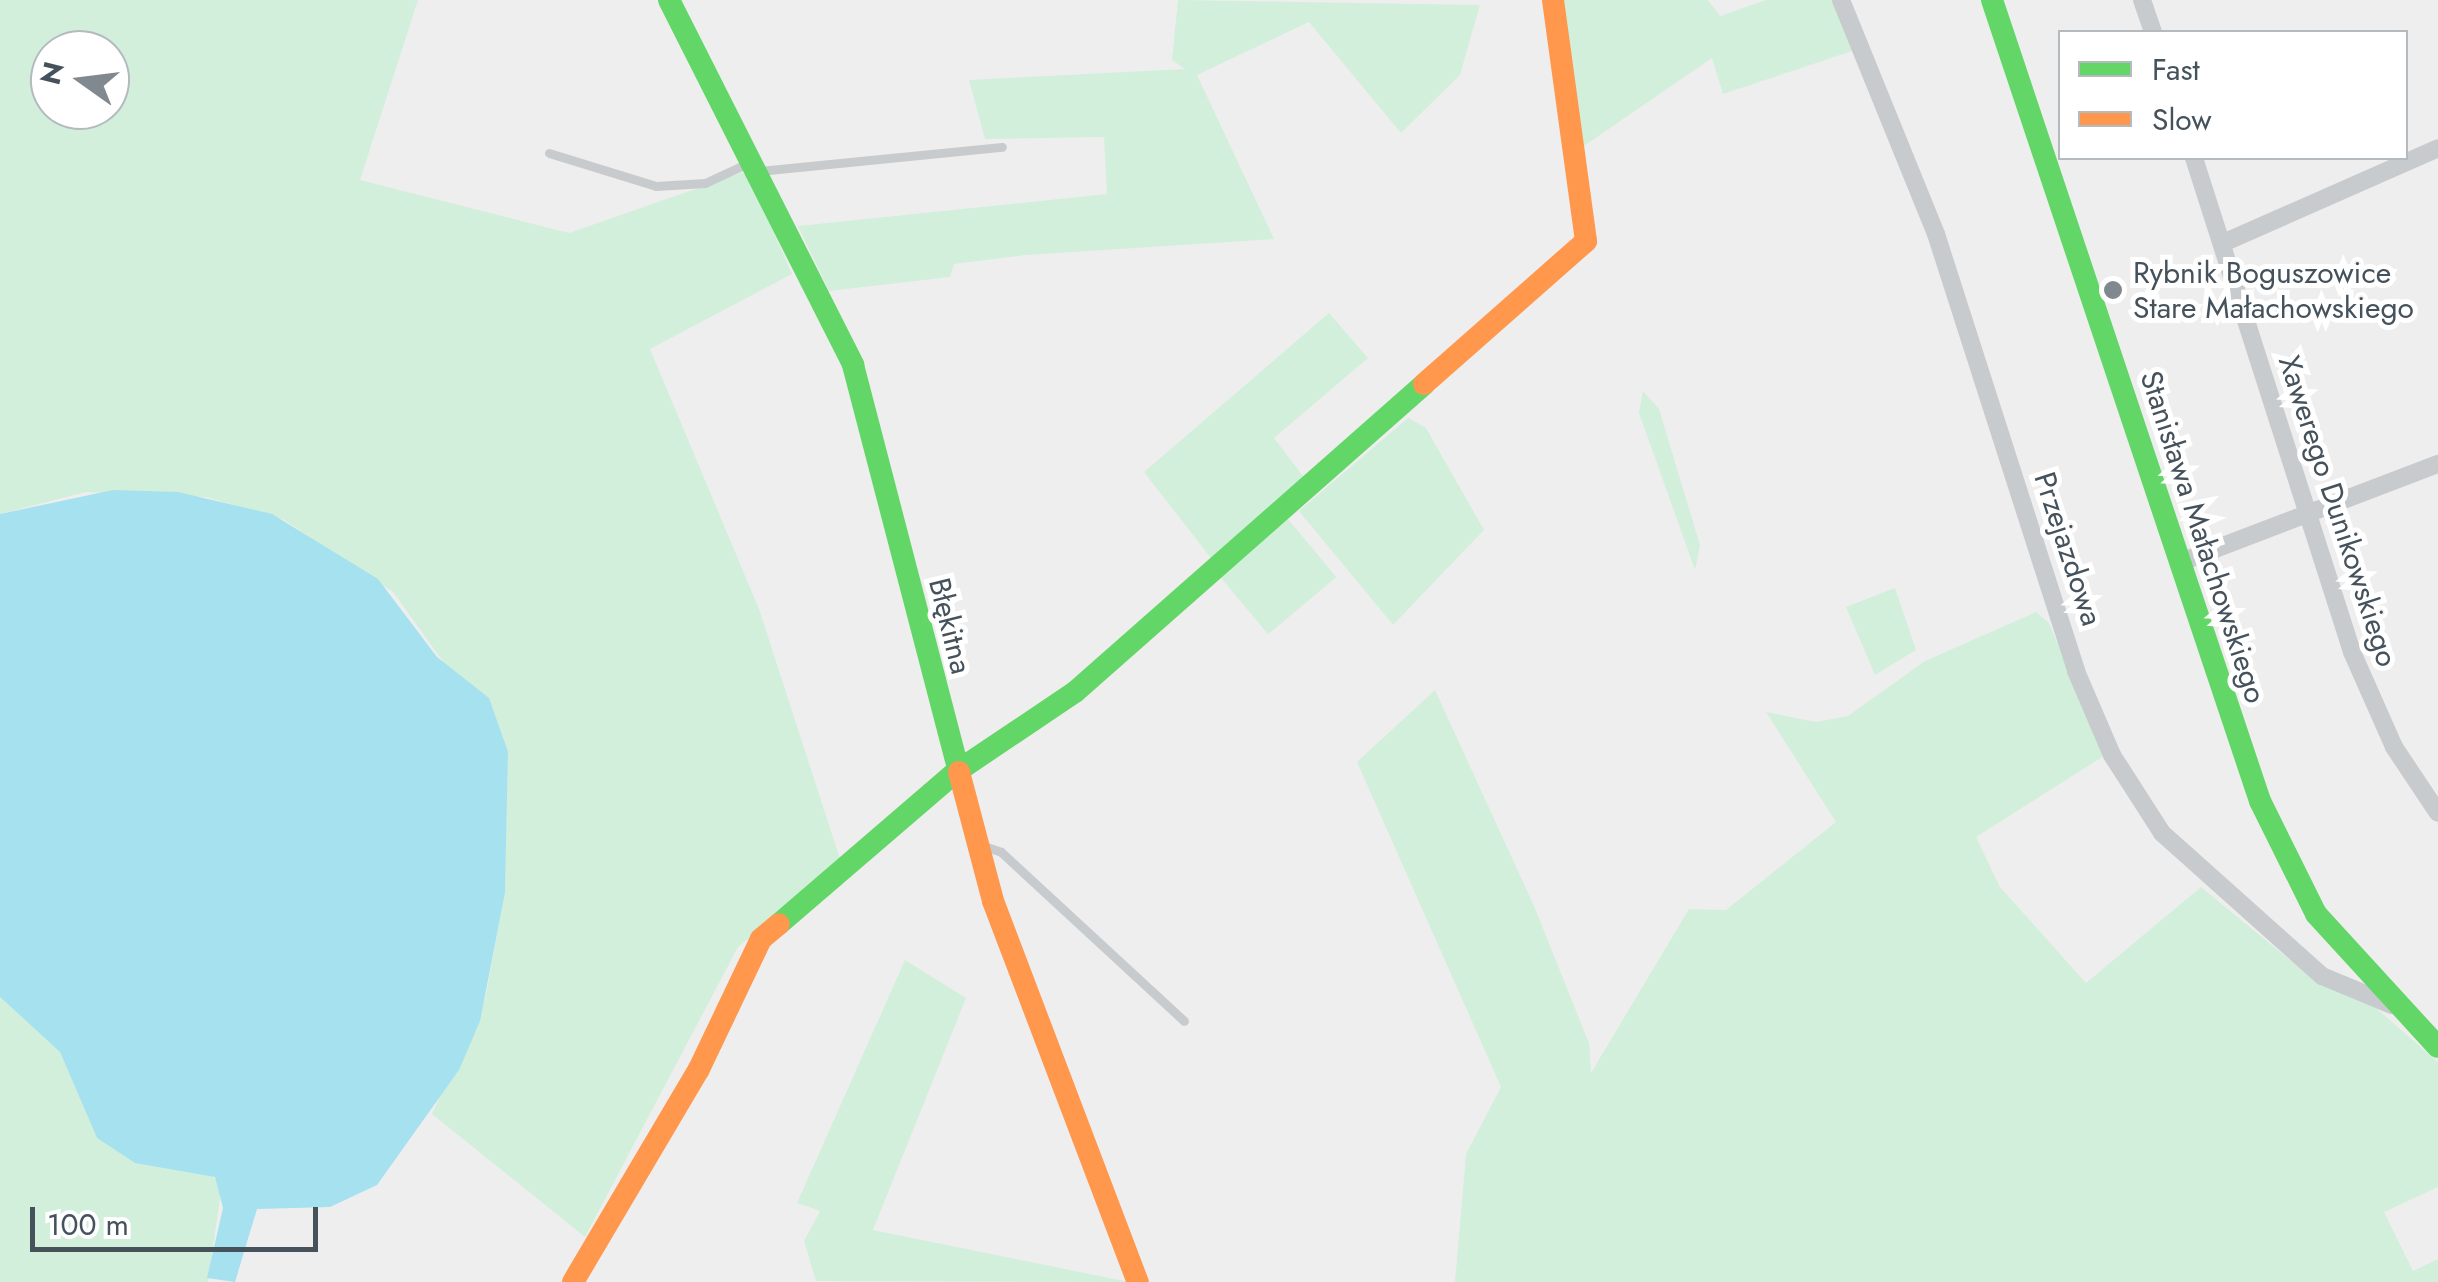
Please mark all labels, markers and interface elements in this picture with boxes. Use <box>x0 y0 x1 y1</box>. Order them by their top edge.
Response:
north arrow <box>30 30 130 130</box>
legend <box>2058 30 2408 160</box>
text: Fast <box>2152 48 2200 91</box>
text: N <box>30 57 75 89</box>
text: Slow <box>2152 98 2212 141</box>
place label: Rybnik Boguszowice Stare Małachowskiego <box>2133 255 2414 326</box>
marker: Rybnik Boguszowice Stare Małachowskiego <box>2102 279 2124 301</box>
street label: Xawerego Dunikowskiego <box>2271 351 2405 671</box>
street label: Stanisława Małachowskiego <box>2132 366 2274 708</box>
street label: Przejazdowa <box>2026 468 2110 630</box>
street label: Błękitna <box>921 574 979 678</box>
scale bar <box>35 1187 322 1249</box>
text: 100 m <box>47 1203 129 1246</box>

